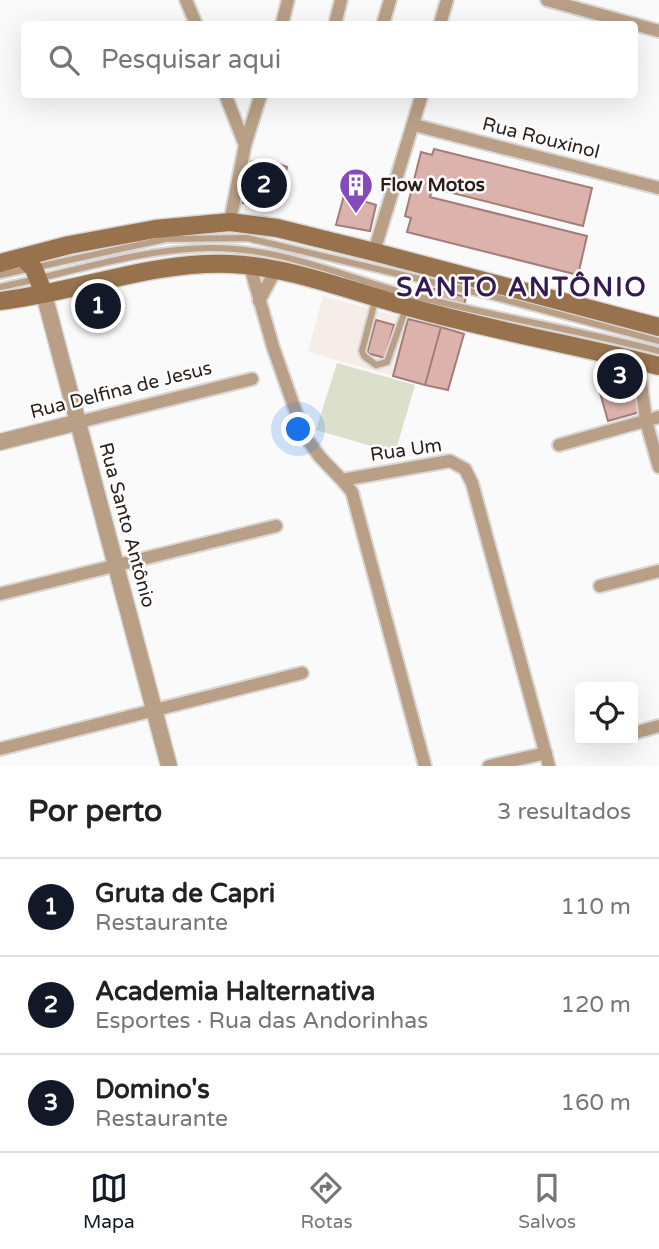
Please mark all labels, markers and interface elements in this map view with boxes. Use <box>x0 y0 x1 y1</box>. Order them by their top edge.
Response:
search box <box>21 21 638 98</box>
icon: search <box>45 41 83 79</box>
text: Pesquisar aqui <box>101 44 281 75</box>
street label: Rua Rouxinol <box>480 113 602 163</box>
pin: 2 <box>241 159 287 211</box>
building icon: Flow Motos <box>337 166 375 215</box>
place label: Flow Motos <box>380 174 485 196</box>
district label: SANTO ANTÔNIO <box>396 271 648 303</box>
pin: 1 <box>75 280 121 332</box>
pin: 3 <box>597 350 643 402</box>
street label: Rua Delfina de Jesus <box>28 357 214 423</box>
your location <box>281 412 315 446</box>
street label: Rua Um <box>369 434 443 466</box>
street label: Rua Santo Antônio <box>94 440 160 610</box>
map controls <box>575 682 638 745</box>
button: locate <box>575 682 638 745</box>
text: Por perto <box>28 793 162 830</box>
text: 3 resultados <box>497 798 631 826</box>
text: Gruta de Capri <box>95 878 275 909</box>
text: 1 <box>44 893 58 921</box>
text: 110 m <box>561 893 631 921</box>
text: Restaurante <box>95 909 228 937</box>
text: Academia Halternativa <box>95 976 375 1007</box>
text: 2 <box>44 991 58 1019</box>
text: 120 m <box>561 991 631 1019</box>
text: Esportes · Rua das Andorinhas <box>95 1007 428 1035</box>
text: Domino's <box>95 1074 210 1105</box>
text: 3 <box>44 1089 58 1117</box>
text: 160 m <box>561 1089 631 1117</box>
text: Restaurante <box>95 1105 228 1133</box>
tab: Mapa <box>83 1169 135 1233</box>
tab: Rotas <box>300 1169 353 1233</box>
tab: Salvos <box>518 1169 576 1233</box>

